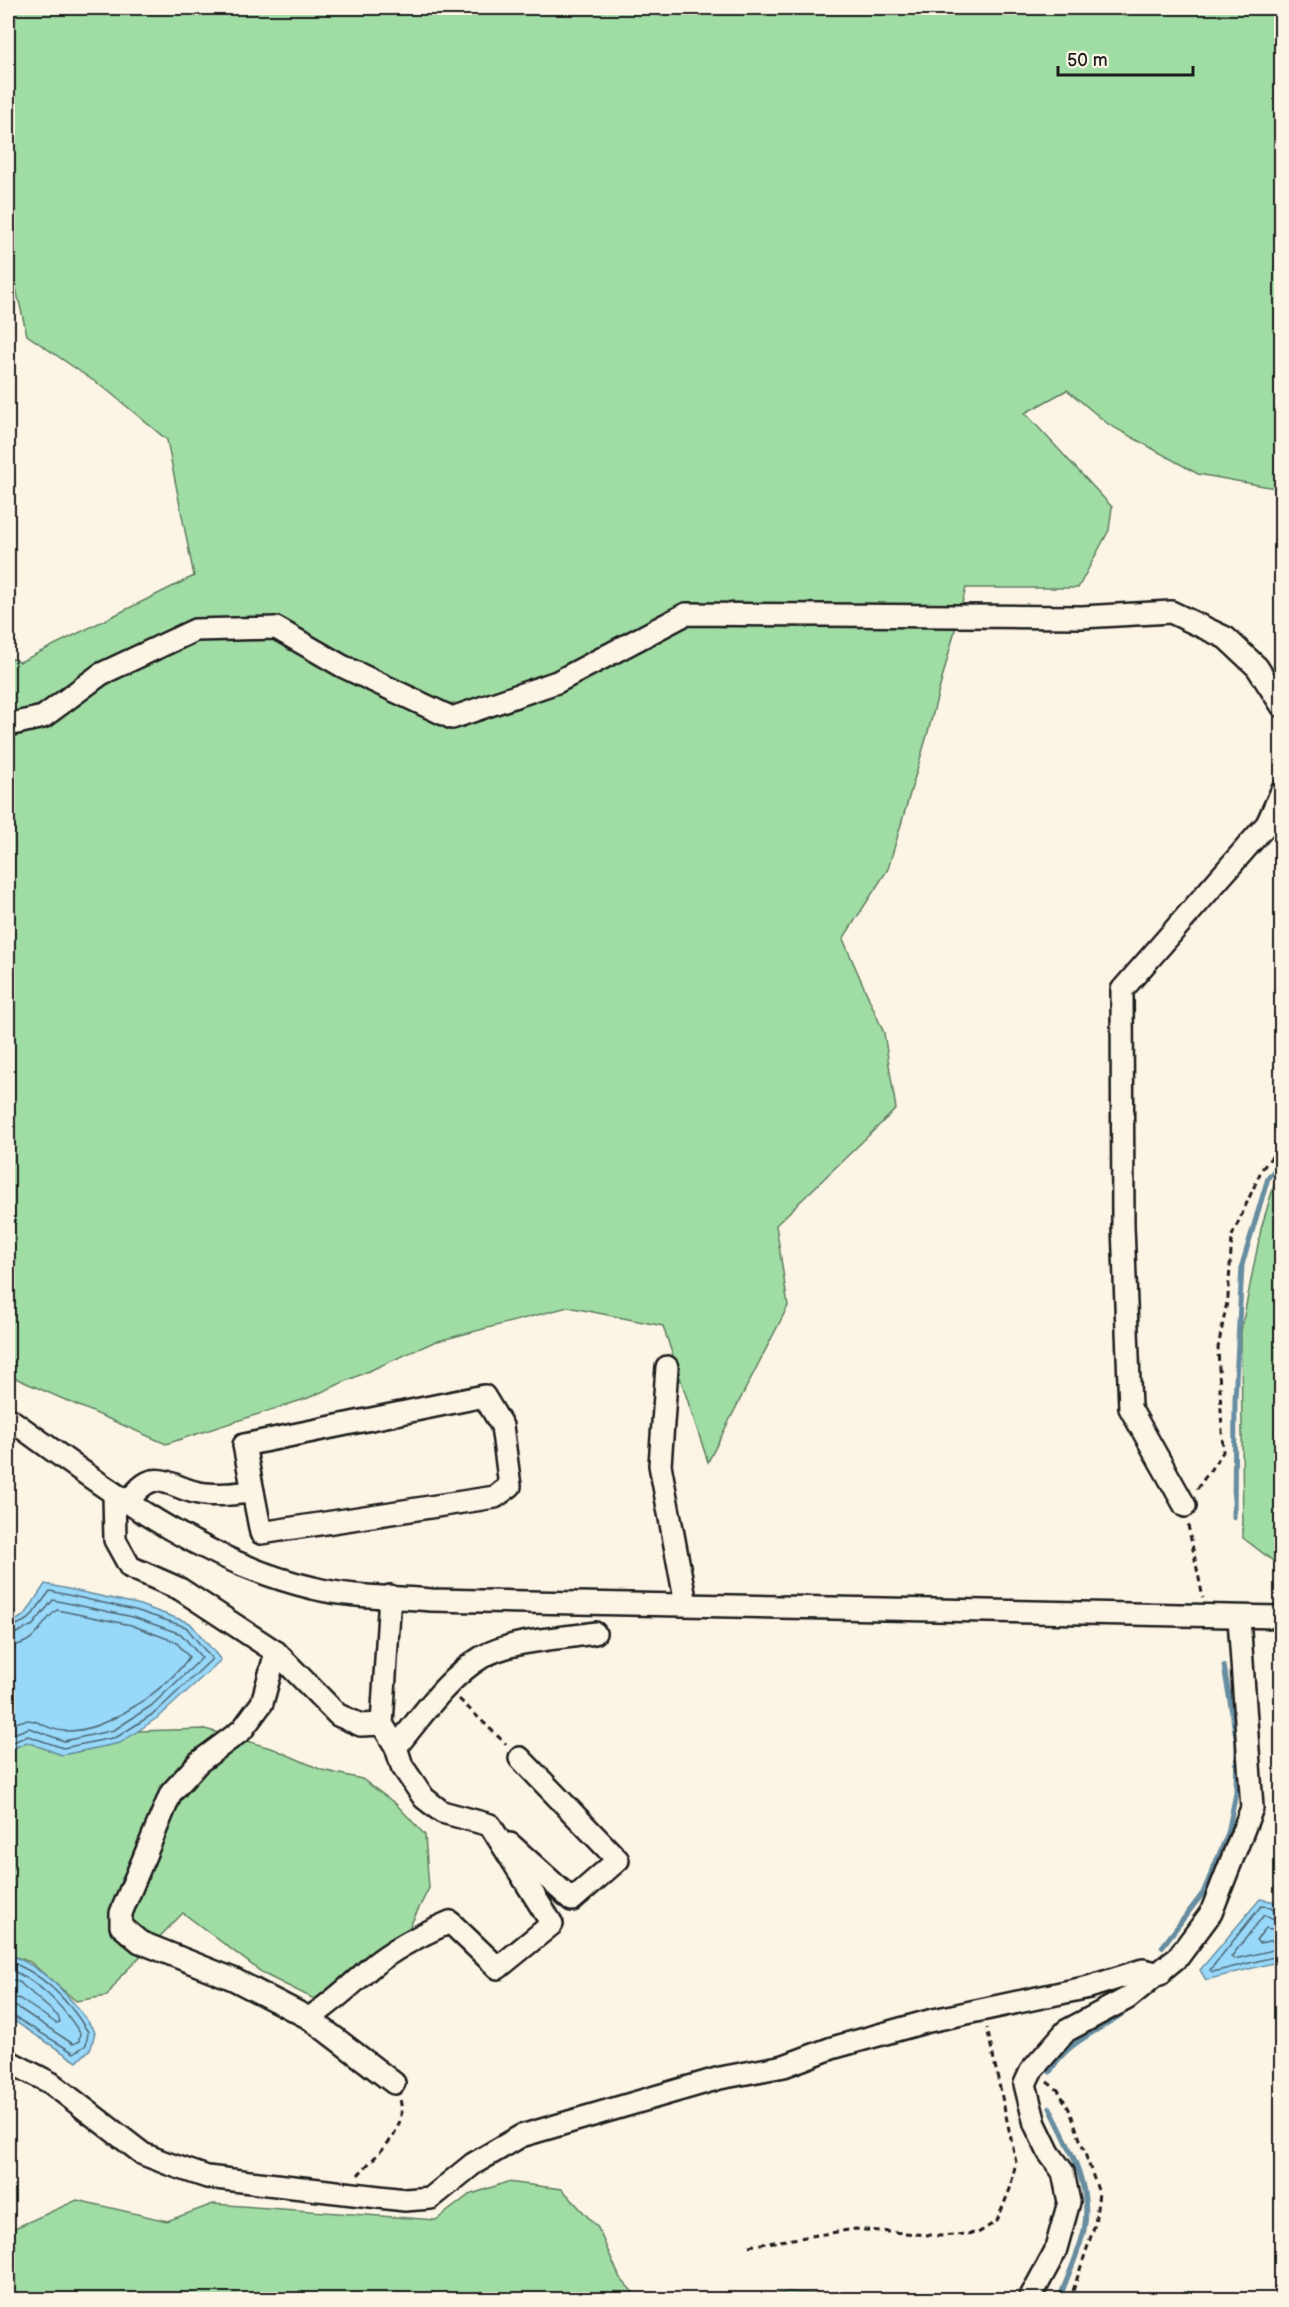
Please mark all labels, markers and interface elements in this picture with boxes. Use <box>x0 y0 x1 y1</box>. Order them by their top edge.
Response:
scale bar <box>1058 39 1193 77</box>
text: 50 m <box>1067 50 1108 71</box>

